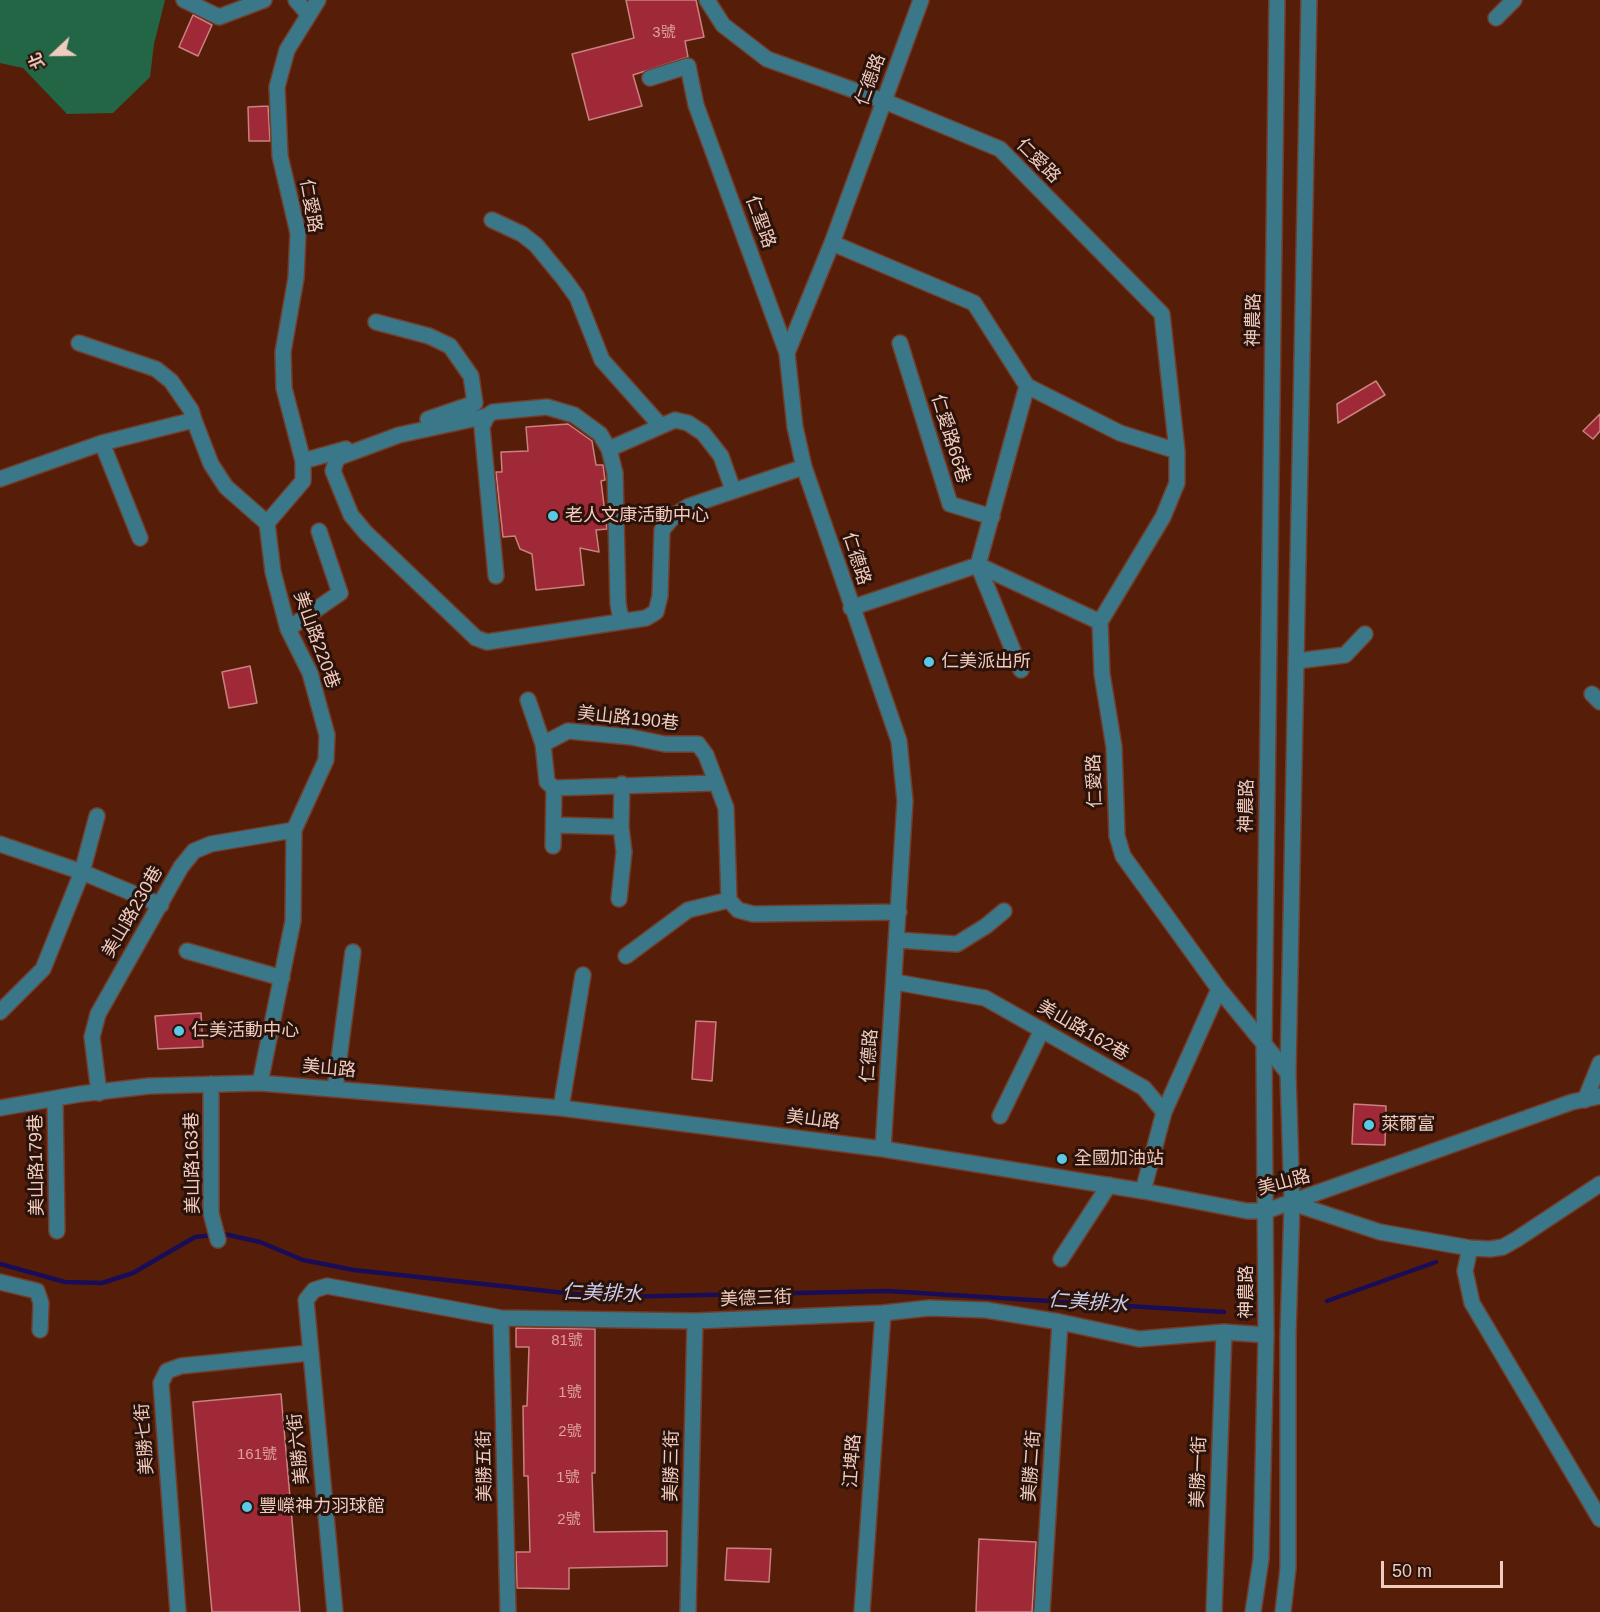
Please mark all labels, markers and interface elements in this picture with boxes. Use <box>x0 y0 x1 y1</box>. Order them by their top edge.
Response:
north arrow <box>24 24 84 84</box>
house number: 3號 <box>652 24 676 42</box>
text: 北 <box>26 50 48 72</box>
street label: 仁德路 <box>852 51 890 109</box>
street label: 仁愛路 <box>1011 134 1065 188</box>
street label: 仁愛路 <box>295 178 325 234</box>
street label: 仁聖路 <box>741 193 779 251</box>
street label: 神農路 <box>1243 293 1265 347</box>
street label: 仁愛路66巷 <box>926 392 974 486</box>
place label: 老人文康活動中心 <box>565 505 709 527</box>
marker: 老人文康活動中心 <box>546 509 560 523</box>
street label: 仁德路 <box>837 530 875 588</box>
street label: 美山路220巷 <box>288 588 344 692</box>
place label: 仁美派出所 <box>941 651 1031 673</box>
marker: 仁美派出所 <box>922 655 936 669</box>
street label: 美山路190巷 <box>576 703 680 735</box>
street label: 仁愛路 <box>1083 754 1107 808</box>
street label: 神農路 <box>1236 779 1258 833</box>
street label: 美山路230巷 <box>98 862 168 962</box>
street label: 美山路162巷 <box>1033 996 1133 1066</box>
place label: 仁美活動中心 <box>191 1020 299 1042</box>
marker: 仁美活動中心 <box>172 1024 186 1038</box>
street label: 仁德路 <box>857 1028 883 1084</box>
street label: 美山路 <box>301 1056 357 1082</box>
street label: 美山路 <box>785 1106 841 1134</box>
street label: 美山路163巷 <box>181 1112 205 1214</box>
street label: 美山路179巷 <box>25 1114 49 1216</box>
place label: 萊爾富 <box>1381 1114 1435 1136</box>
marker: 萊爾富 <box>1362 1118 1376 1132</box>
place label: 全國加油站 <box>1074 1148 1164 1170</box>
marker: 全國加油站 <box>1055 1152 1069 1166</box>
street label: 美山路 <box>1255 1166 1313 1200</box>
street label: 神農路 <box>1236 1265 1258 1319</box>
water label: 仁美排水 <box>562 1281 642 1307</box>
street label: 美德三街 <box>720 1287 792 1311</box>
water label: 仁美排水 <box>1047 1288 1129 1318</box>
house number: 81號 <box>551 1332 583 1350</box>
house number: 1號 <box>558 1384 582 1402</box>
street label: 美勝七街 <box>132 1402 158 1476</box>
street label: 美勝六街 <box>284 1412 314 1486</box>
house number: 2號 <box>558 1423 582 1441</box>
street label: 美勝二街 <box>1019 1429 1045 1503</box>
street label: 美勝五街 <box>474 1430 496 1502</box>
street label: 美勝三街 <box>661 1430 683 1502</box>
street label: 江埤路 <box>840 1433 866 1489</box>
street label: 美勝一街 <box>1187 1436 1211 1508</box>
house number: 161號 <box>237 1446 277 1464</box>
house number: 1號 <box>556 1469 580 1487</box>
place label: 豐嶸神力羽球館 <box>259 1496 385 1518</box>
marker: 豐嶸神力羽球館 <box>240 1500 254 1514</box>
house number: 2號 <box>557 1511 581 1529</box>
scale bar <box>1384 1549 1506 1587</box>
text: 50 m <box>1392 1561 1432 1581</box>

